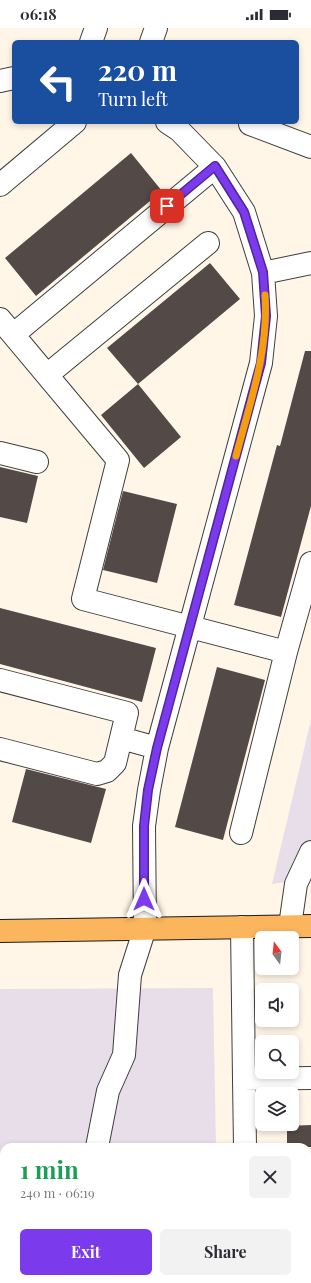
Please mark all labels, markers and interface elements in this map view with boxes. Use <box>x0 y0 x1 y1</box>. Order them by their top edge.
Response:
text: 06:18 <box>20 4 57 24</box>
text: 220 m <box>98 51 177 88</box>
icon: left <box>32 56 84 108</box>
text: Turn left <box>98 87 168 111</box>
pin <box>150 189 184 223</box>
icon: arrive <box>156 195 178 217</box>
position arrow <box>123 878 165 920</box>
north arrow <box>255 931 299 975</box>
map controls <box>255 931 299 1131</box>
button: sound <box>255 983 299 1027</box>
button: search <box>255 1035 299 1079</box>
button: layers <box>255 1087 299 1131</box>
text: 1 min <box>20 1153 79 1185</box>
button: close <box>249 1156 291 1198</box>
text: 240 m · 06:19 <box>20 1184 95 1201</box>
button: Exit <box>20 1229 152 1275</box>
button: Share <box>160 1229 291 1275</box>

